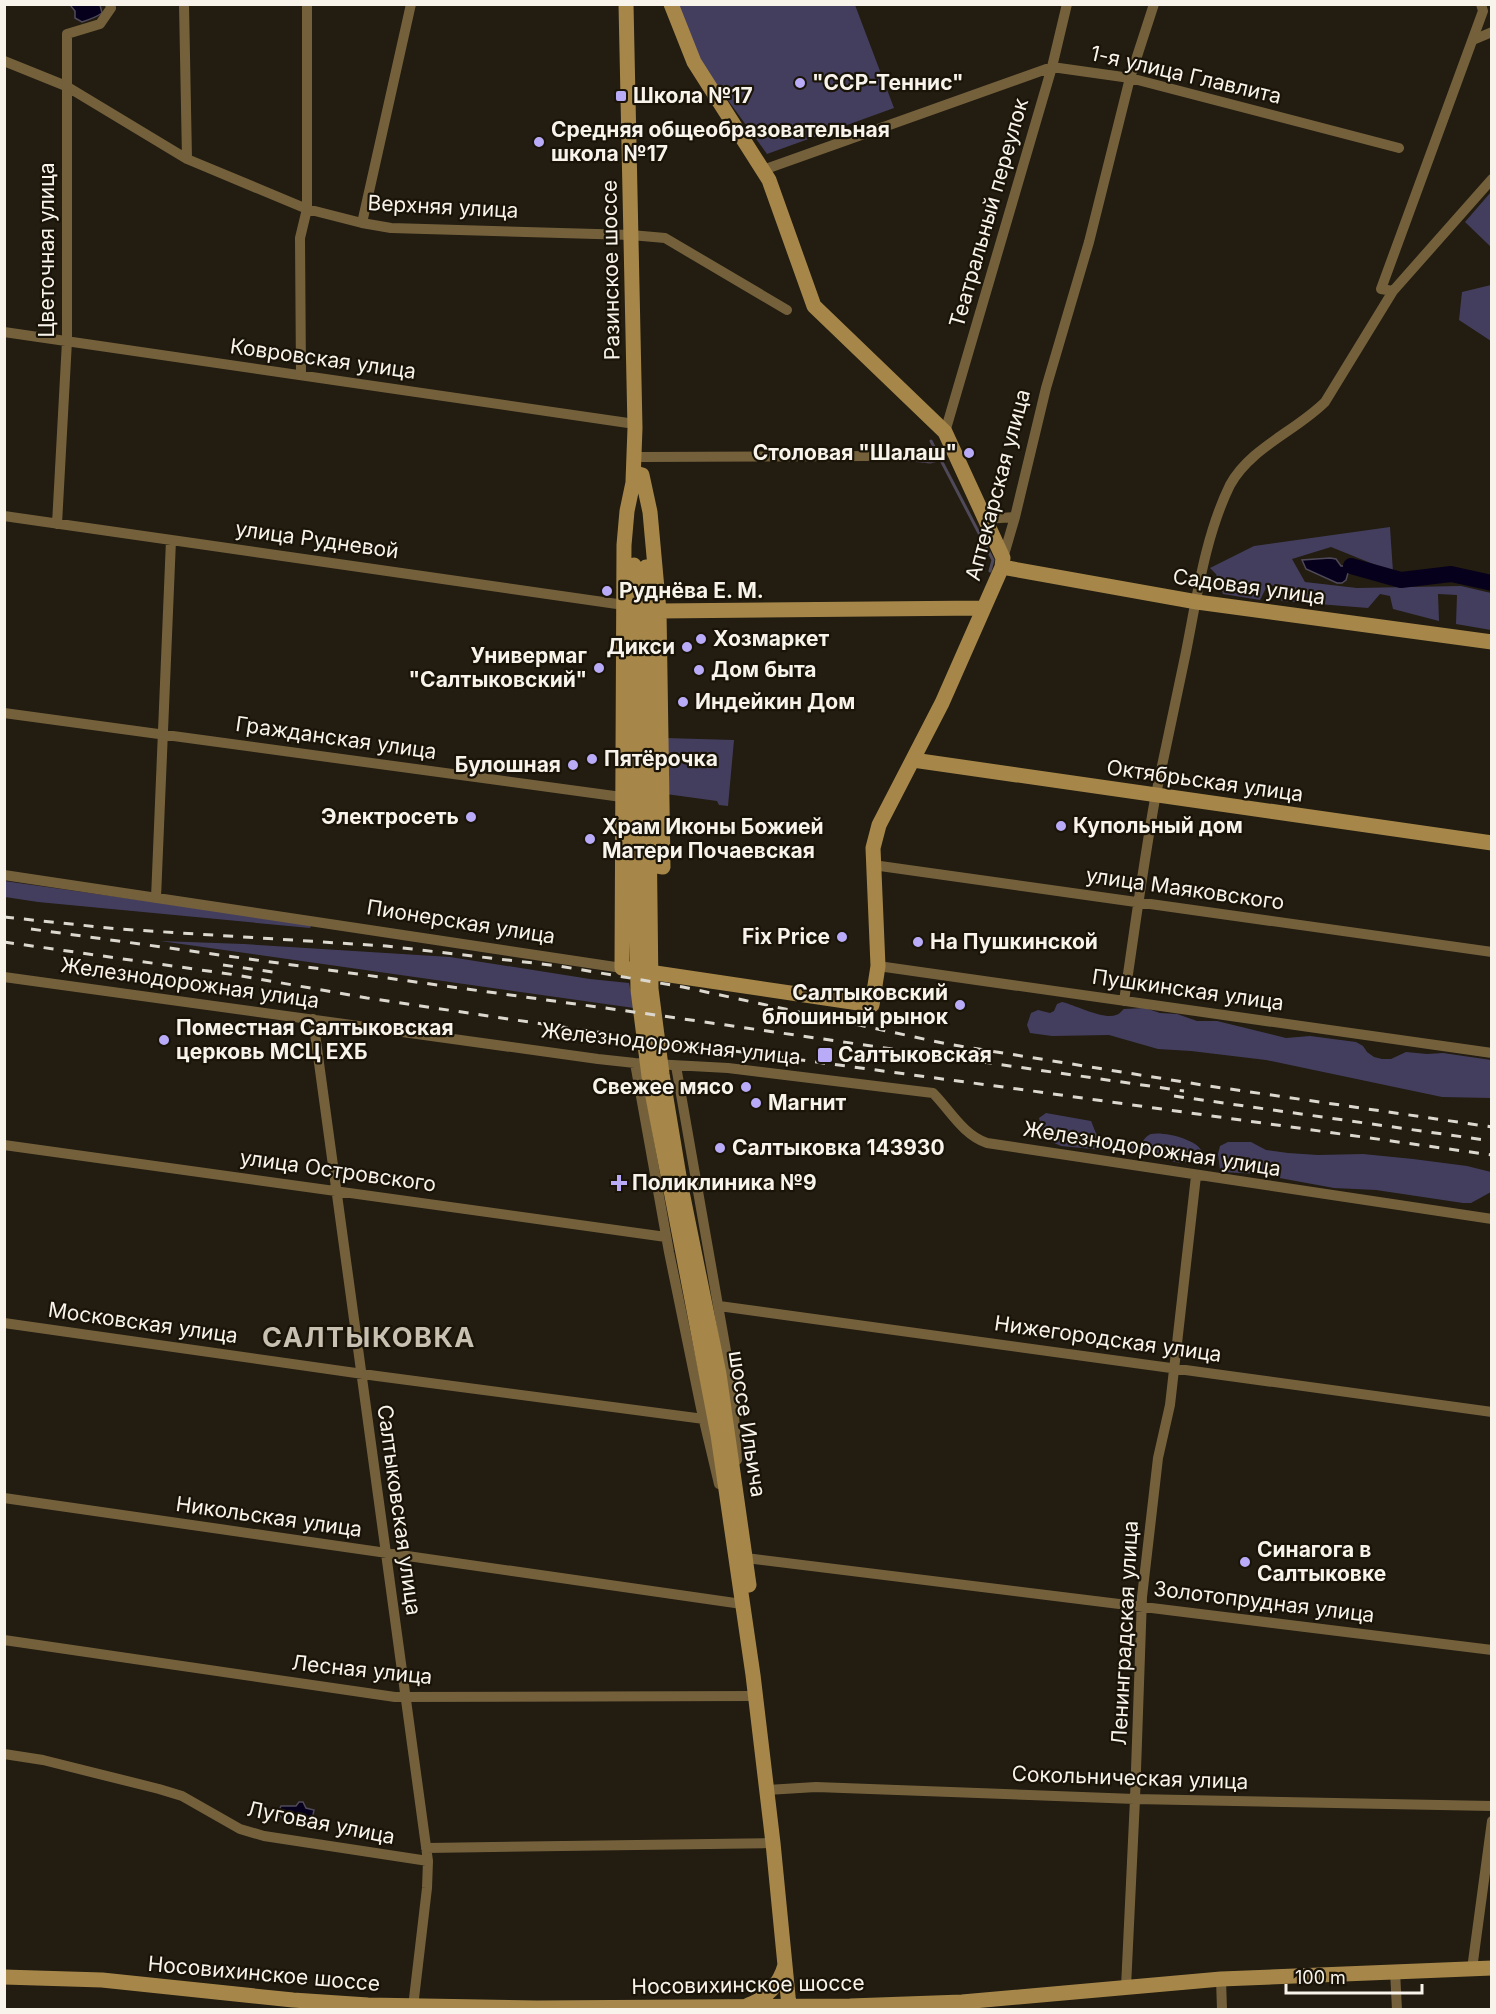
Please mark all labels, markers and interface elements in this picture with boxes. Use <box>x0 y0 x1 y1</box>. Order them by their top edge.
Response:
street label: 1-я улица Главлита <box>1088 40 1284 109</box>
place label: "ССР-Теннис" <box>812 70 964 95</box>
marker: "ССР-Теннис" <box>793 76 807 90</box>
place label: Школа №17 <box>633 83 753 108</box>
marker: Школа №17 <box>614 89 628 103</box>
street label: Театральный переулок <box>944 95 1033 330</box>
place label: Средняя общеобразовательная школа №17 <box>551 117 890 166</box>
marker: Средняя общеобразовательная школа №17 <box>532 135 546 149</box>
street label: Цветочная улица <box>34 162 59 338</box>
street label: Разинское шоссе <box>596 180 625 360</box>
street label: Верхняя улица <box>367 190 519 223</box>
street label: Ковровская улица <box>229 333 418 384</box>
street label: Аптекарская улица <box>960 387 1035 583</box>
place label: Столовая "Шалаш" <box>753 440 957 465</box>
marker: Столовая "Шалаш" <box>962 446 976 460</box>
street label: улица Рудневой <box>234 516 400 563</box>
street label: Садовая улица <box>1171 563 1327 610</box>
place label: Руднёва Е. М. <box>619 578 764 603</box>
marker: Руднёва Е. М. <box>600 584 614 598</box>
place label: Хозмаркет <box>713 626 829 651</box>
marker: Хозмаркет <box>694 632 708 646</box>
place label: Дикси <box>606 634 675 659</box>
marker: Дикси <box>680 640 694 654</box>
place label: Универмаг "Салтыковский" <box>409 643 587 692</box>
place label: Дом быта <box>711 657 817 682</box>
marker: Универмаг "Салтыковский" <box>592 661 606 675</box>
marker: Дом быта <box>692 663 706 677</box>
place label: Индейкин Дом <box>695 689 855 714</box>
marker: Индейкин Дом <box>676 695 690 709</box>
street label: Гражданская улица <box>234 711 438 764</box>
place label: Пятёрочка <box>604 746 718 771</box>
place label: Булошная <box>455 752 561 777</box>
marker: Пятёрочка <box>585 752 599 766</box>
street label: Октябрьская улица <box>1105 754 1305 807</box>
marker: Булошная <box>566 758 580 772</box>
place label: Электросеть <box>321 804 459 829</box>
marker: Электросеть <box>464 810 478 824</box>
place label: Купольный дом <box>1073 813 1243 838</box>
place label: Храм Иконы Божией Матери Почаевская <box>602 814 824 863</box>
marker: Купольный дом <box>1054 819 1068 833</box>
marker: Храм Иконы Божией Матери Почаевская <box>583 832 597 846</box>
street label: улица Маяковского <box>1084 862 1286 915</box>
street label: Пионерская улица <box>365 894 557 949</box>
place label: Fix Price <box>742 924 830 949</box>
place label: На Пушкинской <box>930 929 1098 954</box>
marker: Fix Price <box>835 930 849 944</box>
marker: На Пушкинской <box>911 935 925 949</box>
street label: Железнодорожная улица <box>59 952 321 1013</box>
street label: Пушкинская улица <box>1091 964 1286 1015</box>
place label: Салтыковский блошиный рынок <box>762 980 949 1029</box>
marker: Салтыковский блошиный рынок <box>953 998 967 1012</box>
place label: Поместная Салтыковская церковь МСЦ ЕХБ <box>176 1015 454 1064</box>
street label: Железнодорожная улица <box>540 1017 802 1070</box>
marker: Поместная Салтыковская церковь МСЦ ЕХБ <box>157 1033 171 1047</box>
place label: Салтыковская <box>838 1042 992 1067</box>
marker: Салтыковская <box>816 1046 834 1064</box>
place label: Свежее мясо <box>592 1074 734 1099</box>
marker: Свежее мясо <box>739 1080 753 1094</box>
place label: Магнит <box>768 1090 847 1115</box>
marker: Магнит <box>749 1096 763 1110</box>
street label: Железнодорожная улица <box>1021 1116 1283 1181</box>
place label: Салтыковка 143930 <box>732 1135 945 1160</box>
marker: Салтыковка 143930 <box>713 1141 727 1155</box>
street label: улица Островского <box>238 1144 438 1197</box>
place label: Поликлиника №9 <box>632 1170 817 1195</box>
marker: Поликлиника №9 <box>610 1174 628 1192</box>
street label: Московская улица <box>47 1297 240 1348</box>
street label: Нижегородская улица <box>993 1310 1223 1367</box>
district label: САЛТЫКОВКА <box>262 1321 476 1354</box>
street label: шоссе Ильича <box>724 1349 771 1499</box>
street label: Салтыковская улица <box>372 1403 427 1617</box>
street label: Никольская улица <box>174 1491 364 1542</box>
street label: Ленинградская улица <box>1106 1520 1143 1746</box>
place label: Синагога в Салтыковке <box>1257 1537 1386 1586</box>
marker: Синагога в Салтыковке <box>1238 1555 1252 1569</box>
street label: Золотопрудная улица <box>1152 1576 1376 1627</box>
street label: Лесная улица <box>290 1650 434 1689</box>
street label: Сокольническая улица <box>1011 1761 1249 1794</box>
street label: Луговая улица <box>245 1796 397 1849</box>
street label: Носовихинское шоссе <box>147 1951 381 1996</box>
scale bar <box>1286 1957 1422 1995</box>
text: 100 m <box>1295 1967 1346 1988</box>
street label: Носовихинское шоссе <box>631 1970 865 1999</box>

